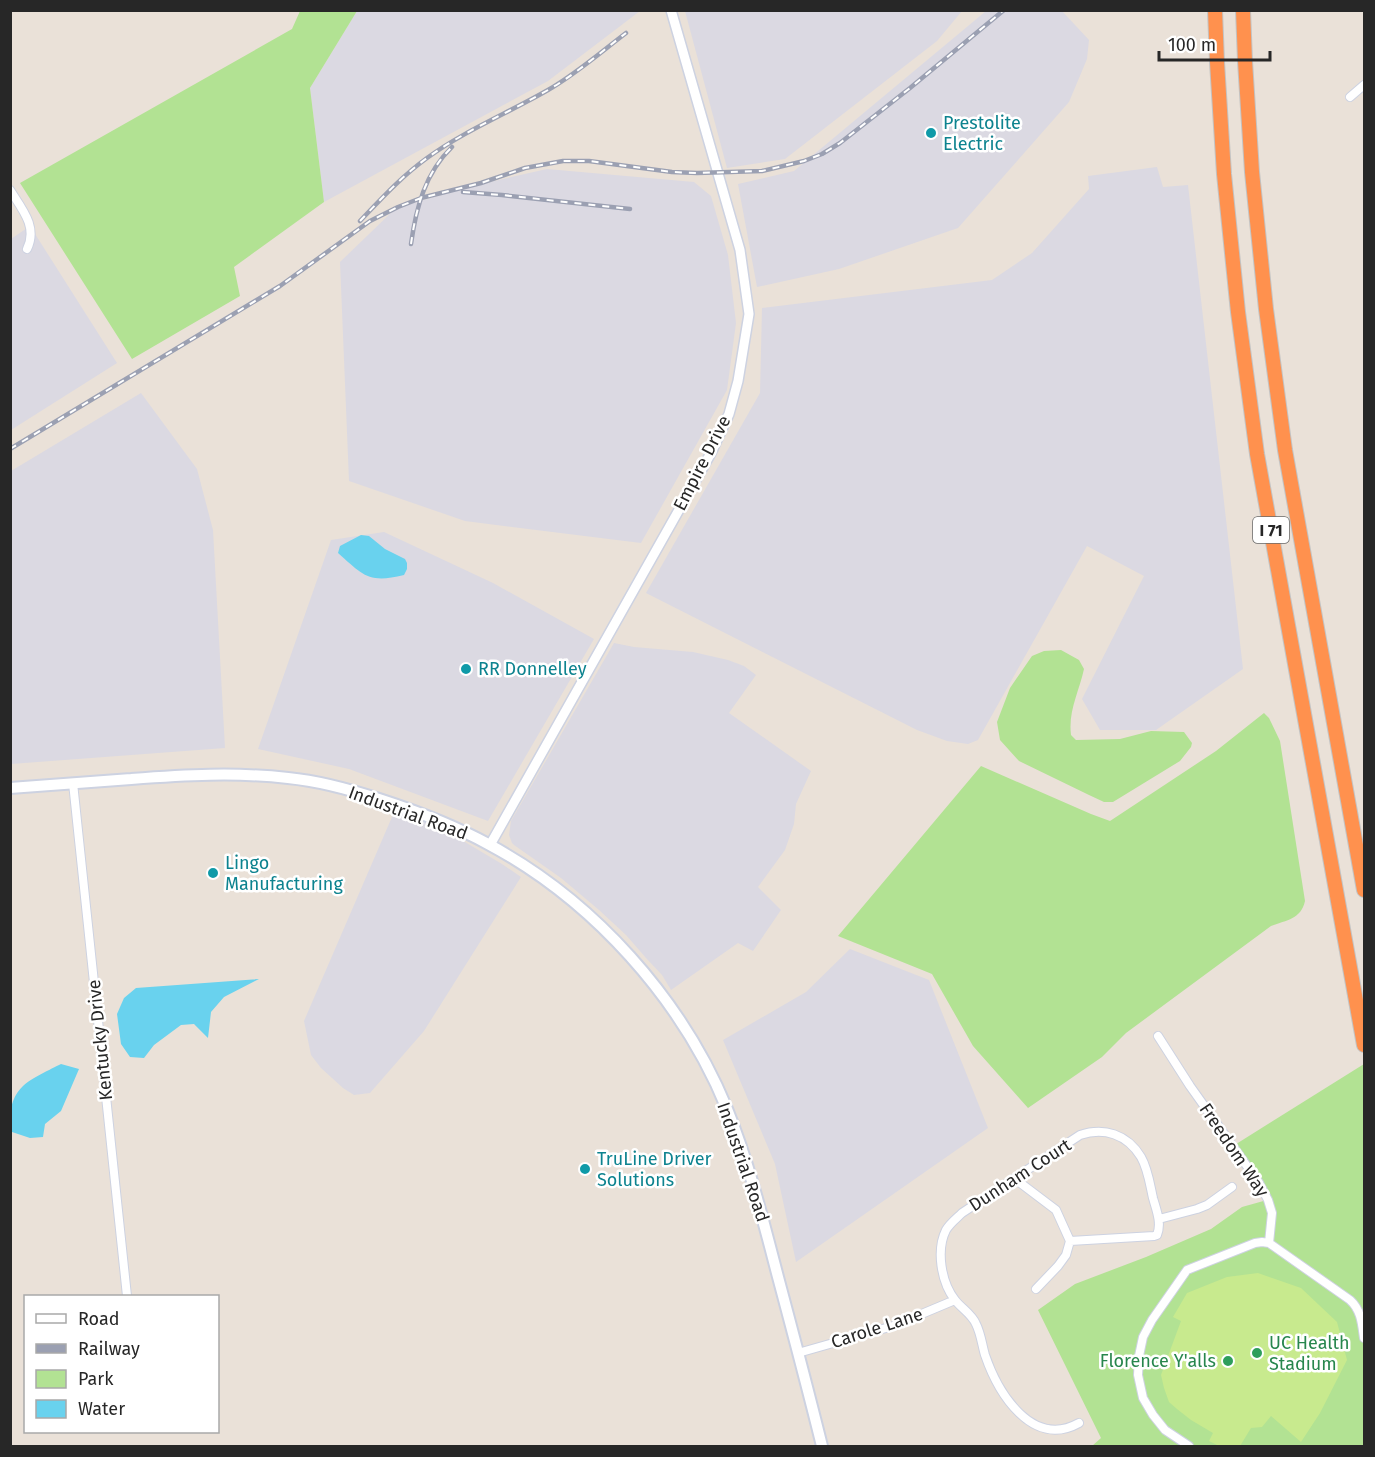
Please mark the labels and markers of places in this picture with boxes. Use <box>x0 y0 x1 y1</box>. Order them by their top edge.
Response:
place label: Prestolite Electric <box>943 112 1021 155</box>
marker: Prestolite Electric <box>924 126 938 140</box>
place label: RR Donnelley <box>478 658 587 680</box>
marker: RR Donnelley <box>459 662 473 676</box>
place label: Lingo Manufacturing <box>225 852 343 895</box>
marker: Lingo Manufacturing <box>206 866 220 880</box>
place label: TruLine Driver Solutions <box>597 1148 712 1191</box>
marker: TruLine Driver Solutions <box>578 1162 592 1176</box>
place label: UC Health Stadium <box>1269 1332 1350 1375</box>
marker: UC Health Stadium <box>1250 1346 1264 1360</box>
place label: Florence Y'alls <box>1100 1350 1216 1372</box>
marker: Florence Y'alls <box>1221 1354 1235 1368</box>

